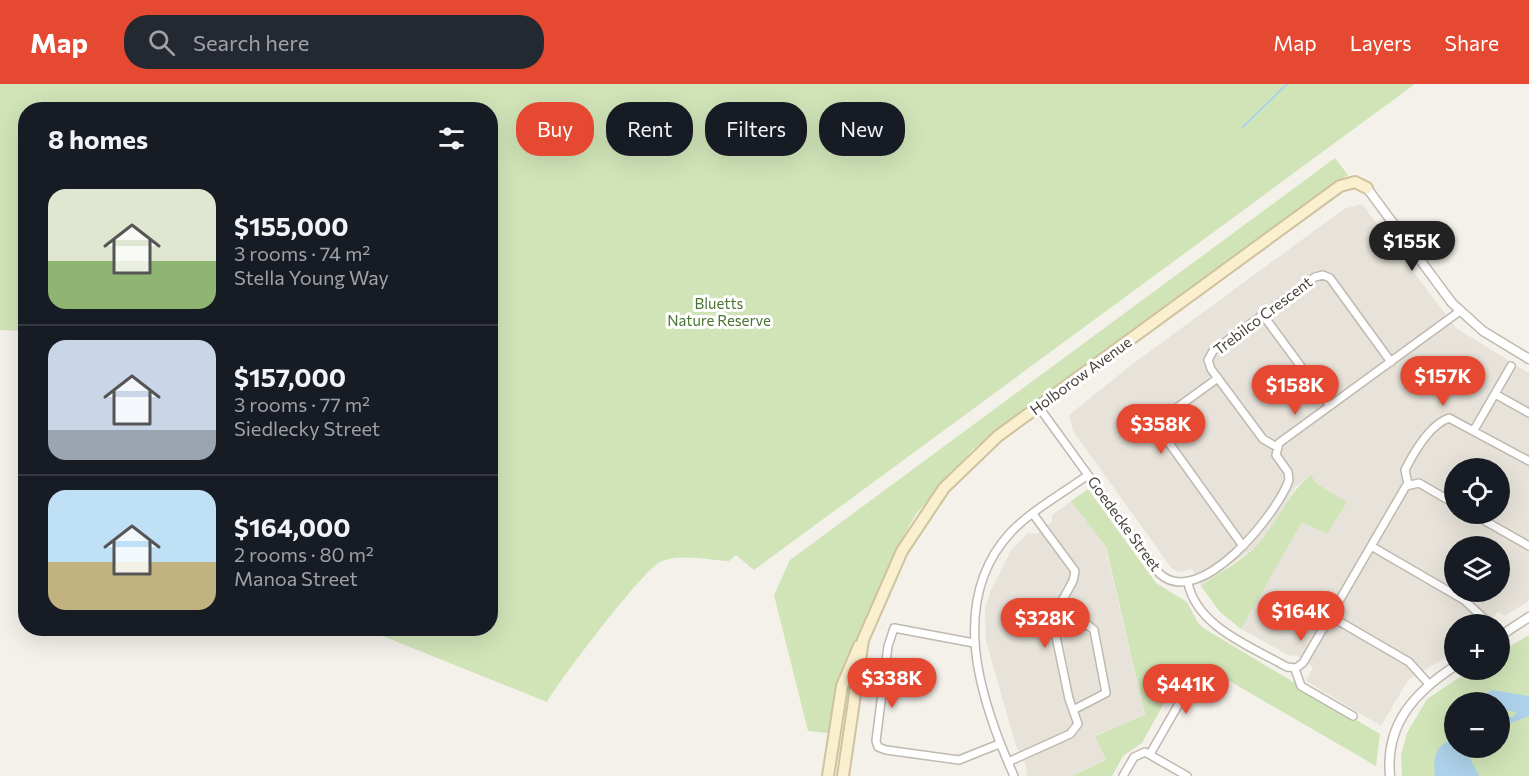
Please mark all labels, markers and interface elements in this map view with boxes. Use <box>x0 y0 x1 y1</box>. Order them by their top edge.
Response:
search box <box>124 15 544 69</box>
text: Map <box>30 25 88 59</box>
icon: search <box>145 26 178 59</box>
text: Search here <box>193 29 309 56</box>
text: Map <box>1273 30 1317 55</box>
text: Layers <box>1350 30 1412 55</box>
text: Share <box>1445 30 1499 55</box>
chip: Buy <box>516 102 594 156</box>
chip: Rent <box>606 102 693 156</box>
chip: Filters <box>705 102 807 156</box>
chip: New <box>819 102 905 156</box>
icon: filters <box>435 122 468 155</box>
text: 8 homes <box>48 123 148 154</box>
text: $155,000 <box>234 210 349 241</box>
icon: home <box>96 213 168 285</box>
pin: $155K <box>1370 221 1454 272</box>
text: $155K <box>1383 228 1441 252</box>
text: 3 rooms · 74 m² <box>234 241 370 265</box>
text: Stella Young Way <box>234 265 389 289</box>
street label: Trebilco Crescent <box>1210 272 1315 358</box>
park label: Bluetts Nature Reserve <box>667 294 771 329</box>
street label: Holborow Avenue <box>1026 332 1135 418</box>
pin: $157K <box>1401 356 1485 407</box>
text: $157,000 <box>234 361 346 392</box>
text: $157K <box>1414 363 1472 387</box>
icon: home <box>96 364 168 436</box>
pin: $158K <box>1253 365 1337 416</box>
text: $158K <box>1266 372 1324 396</box>
text: 3 rooms · 77 m² <box>234 392 370 416</box>
pin: $358K <box>1119 404 1203 455</box>
text: $358K <box>1130 411 1192 435</box>
text: Siedlecky Street <box>234 416 380 440</box>
map controls <box>1444 458 1510 758</box>
button: locate <box>1444 458 1510 524</box>
street label: Goedecke Street <box>1084 472 1165 574</box>
text: $164,000 <box>234 511 351 542</box>
icon: home <box>96 514 168 586</box>
button: layers <box>1444 536 1510 602</box>
text: 2 rooms · 80 m² <box>234 542 374 566</box>
text: Manoa Street <box>234 566 358 590</box>
pin: $164K <box>1259 591 1343 642</box>
pin: $328K <box>1003 598 1087 649</box>
text: $164K <box>1271 598 1331 622</box>
text: $328K <box>1015 605 1075 629</box>
button: + <box>1444 614 1510 680</box>
pin: $338K <box>850 658 934 709</box>
pin: $441K <box>1144 664 1228 715</box>
text: $338K <box>861 665 923 689</box>
text: $441K <box>1157 671 1215 695</box>
button: − <box>1444 692 1510 758</box>

